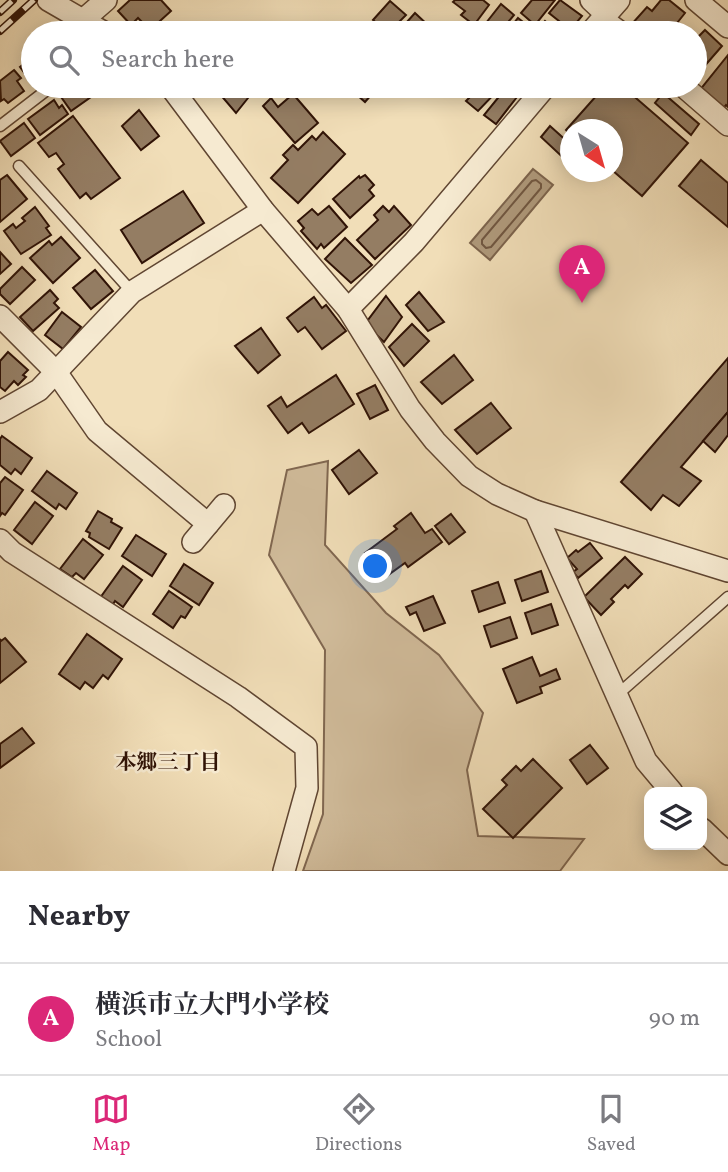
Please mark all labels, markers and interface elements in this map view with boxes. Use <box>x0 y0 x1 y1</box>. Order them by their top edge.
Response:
search box <box>21 21 707 98</box>
icon: search <box>45 41 83 79</box>
text: Search here <box>101 42 234 78</box>
north arrow <box>560 119 623 182</box>
pin: A <box>559 245 605 303</box>
your location <box>358 549 392 583</box>
district label: 本郷三丁目 <box>116 749 221 778</box>
map controls <box>644 787 707 850</box>
button: layers <box>644 787 707 850</box>
text: Nearby <box>28 896 130 938</box>
text: 横浜市立大門小学校 <box>95 988 329 1024</box>
text: A <box>43 1003 59 1035</box>
text: 90 m <box>649 1003 700 1035</box>
text: School <box>95 1024 162 1056</box>
tab: Map <box>92 1090 130 1158</box>
tab: Directions <box>315 1090 402 1158</box>
tab: Saved <box>587 1090 636 1158</box>

